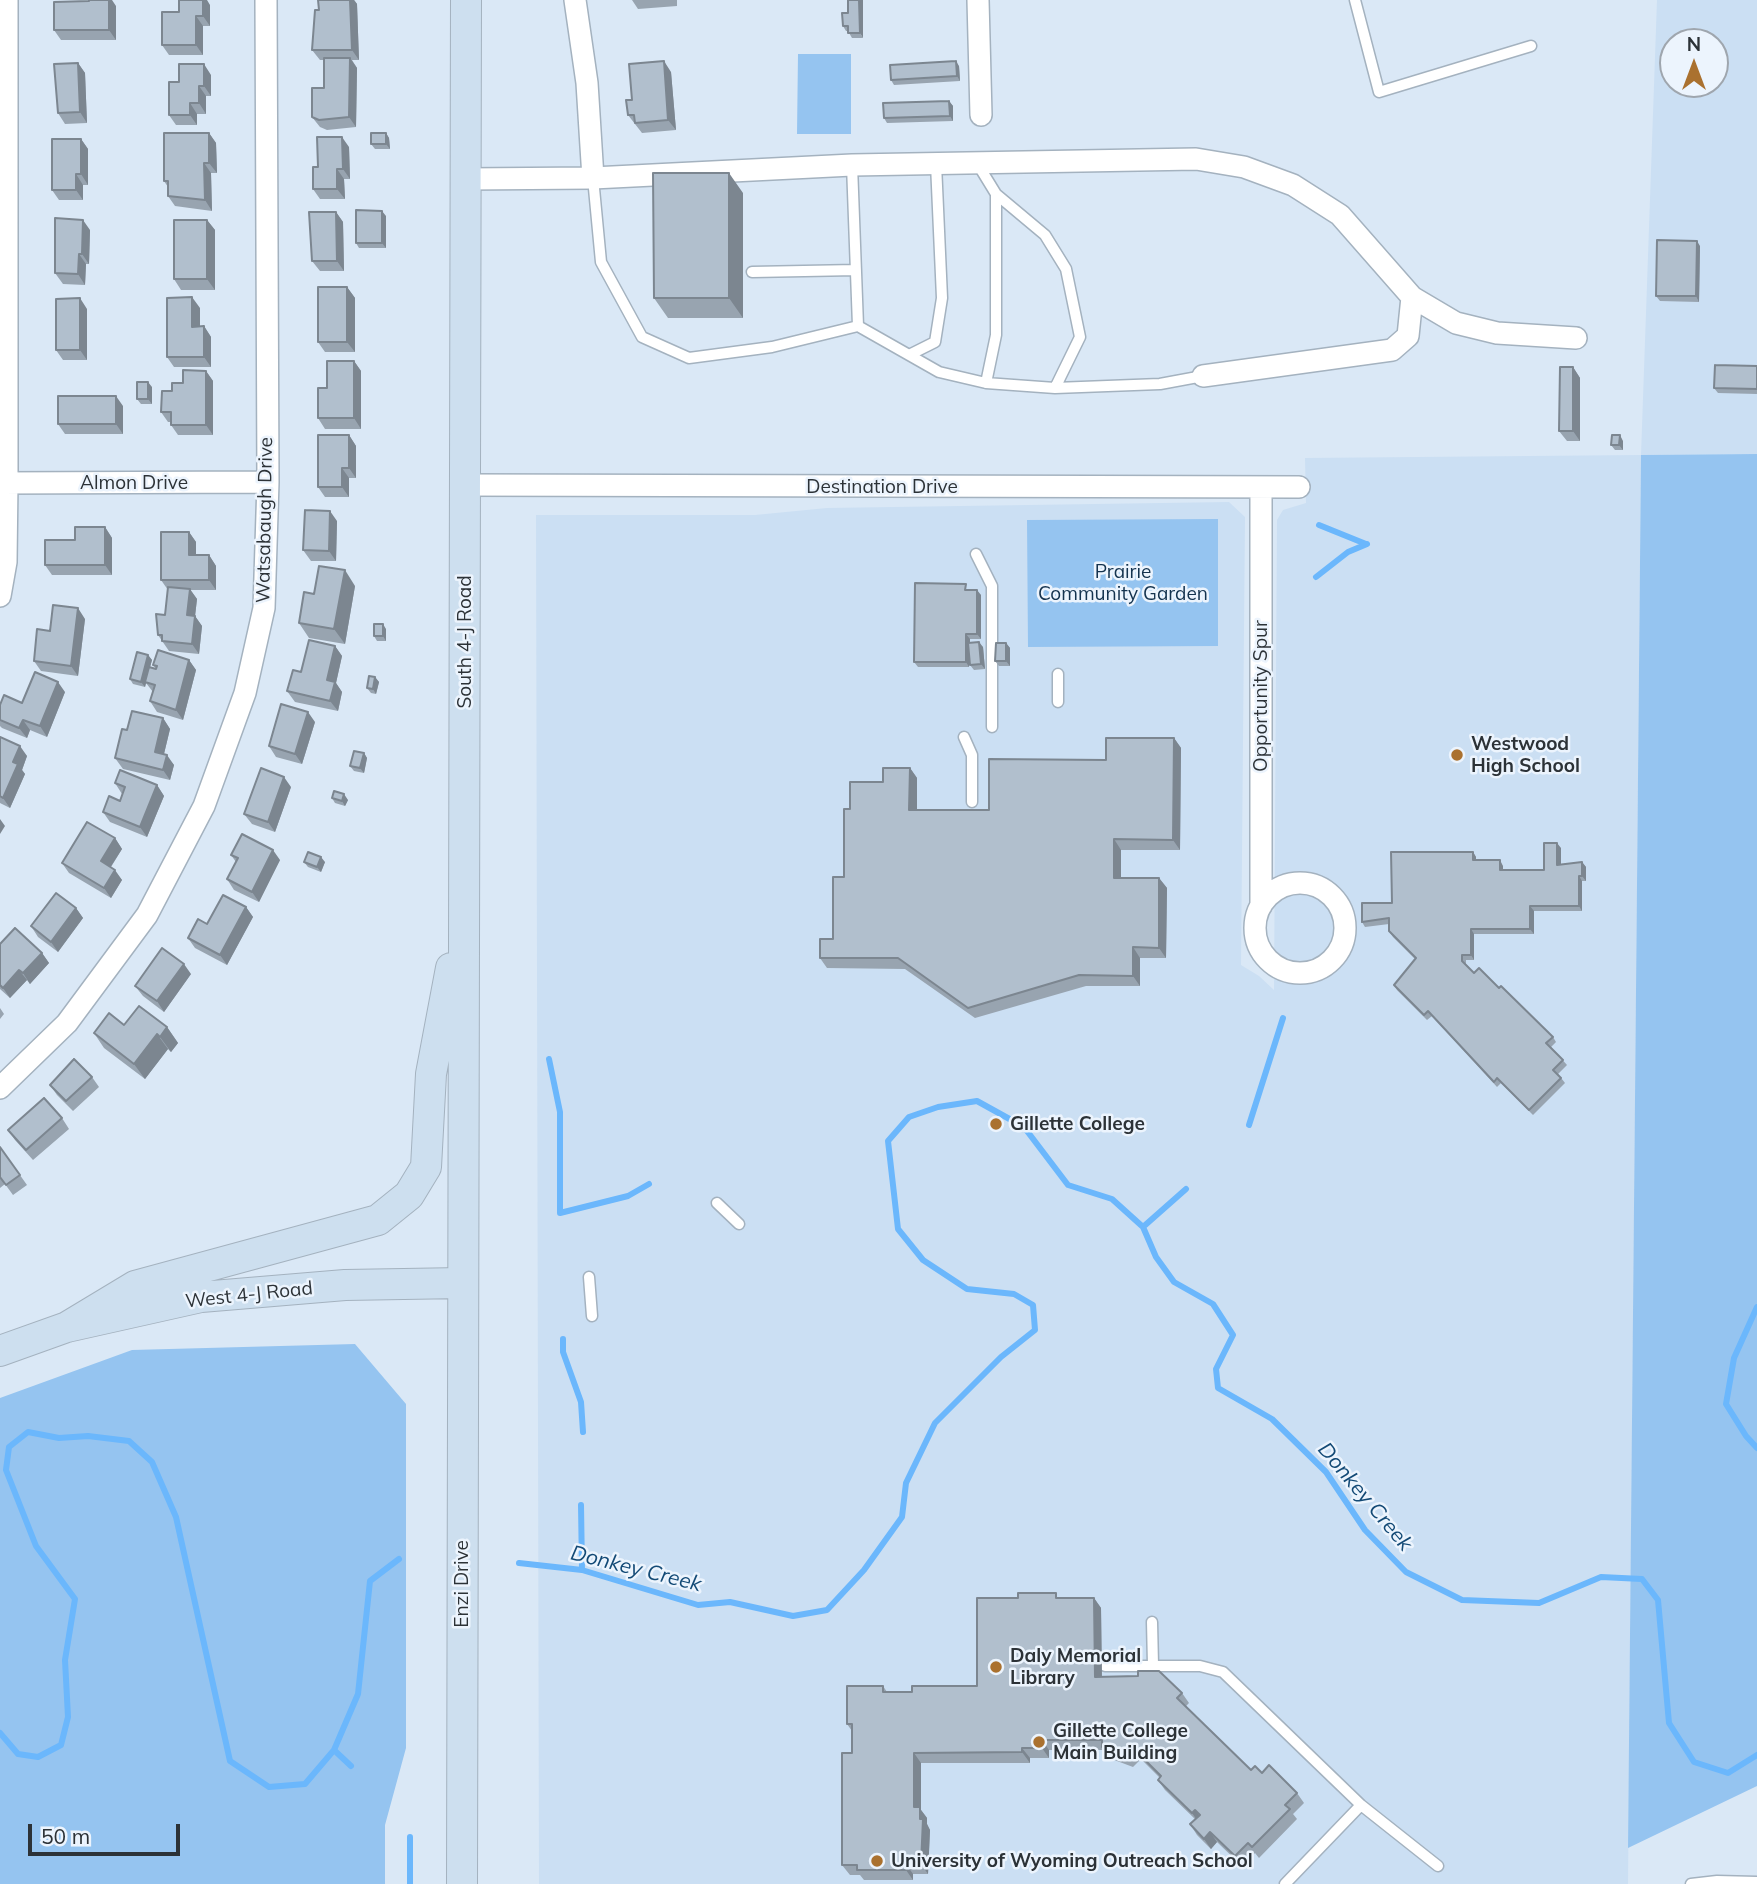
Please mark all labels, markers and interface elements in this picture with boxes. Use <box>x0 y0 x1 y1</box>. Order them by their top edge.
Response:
north arrow <box>1659 28 1729 98</box>
text: N <box>1687 32 1701 56</box>
street label: Watsabaugh Drive <box>252 437 278 603</box>
street label: Almon Drive <box>80 472 188 494</box>
street label: Destination Drive <box>806 476 958 498</box>
park label: Prairie Community Garden <box>1038 561 1208 605</box>
street label: South 4-J Road <box>454 575 476 709</box>
street label: Opportunity Spur <box>1250 620 1272 772</box>
place label: Westwood High School <box>1471 733 1580 777</box>
marker: Westwood High School <box>1449 747 1465 763</box>
place label: Gillette College <box>1010 1113 1145 1135</box>
marker: Gillette College <box>988 1116 1004 1132</box>
street label: West 4-J Road <box>184 1277 314 1313</box>
water label: Donkey Creek <box>1312 1438 1418 1556</box>
street label: Enzi Drive <box>451 1540 473 1628</box>
water label: Donkey Creek <box>568 1541 704 1597</box>
place label: Daly Memorial Library <box>1010 1645 1141 1689</box>
marker: Daly Memorial Library <box>988 1659 1004 1675</box>
place label: Gillette College Main Building <box>1053 1720 1188 1764</box>
marker: Gillette College Main Building <box>1031 1734 1047 1750</box>
scale bar <box>32 1811 184 1855</box>
text: 50 m <box>41 1823 90 1849</box>
place label: University of Wyoming Outreach School <box>891 1850 1253 1872</box>
marker: University of Wyoming Outreach School <box>869 1853 885 1869</box>

